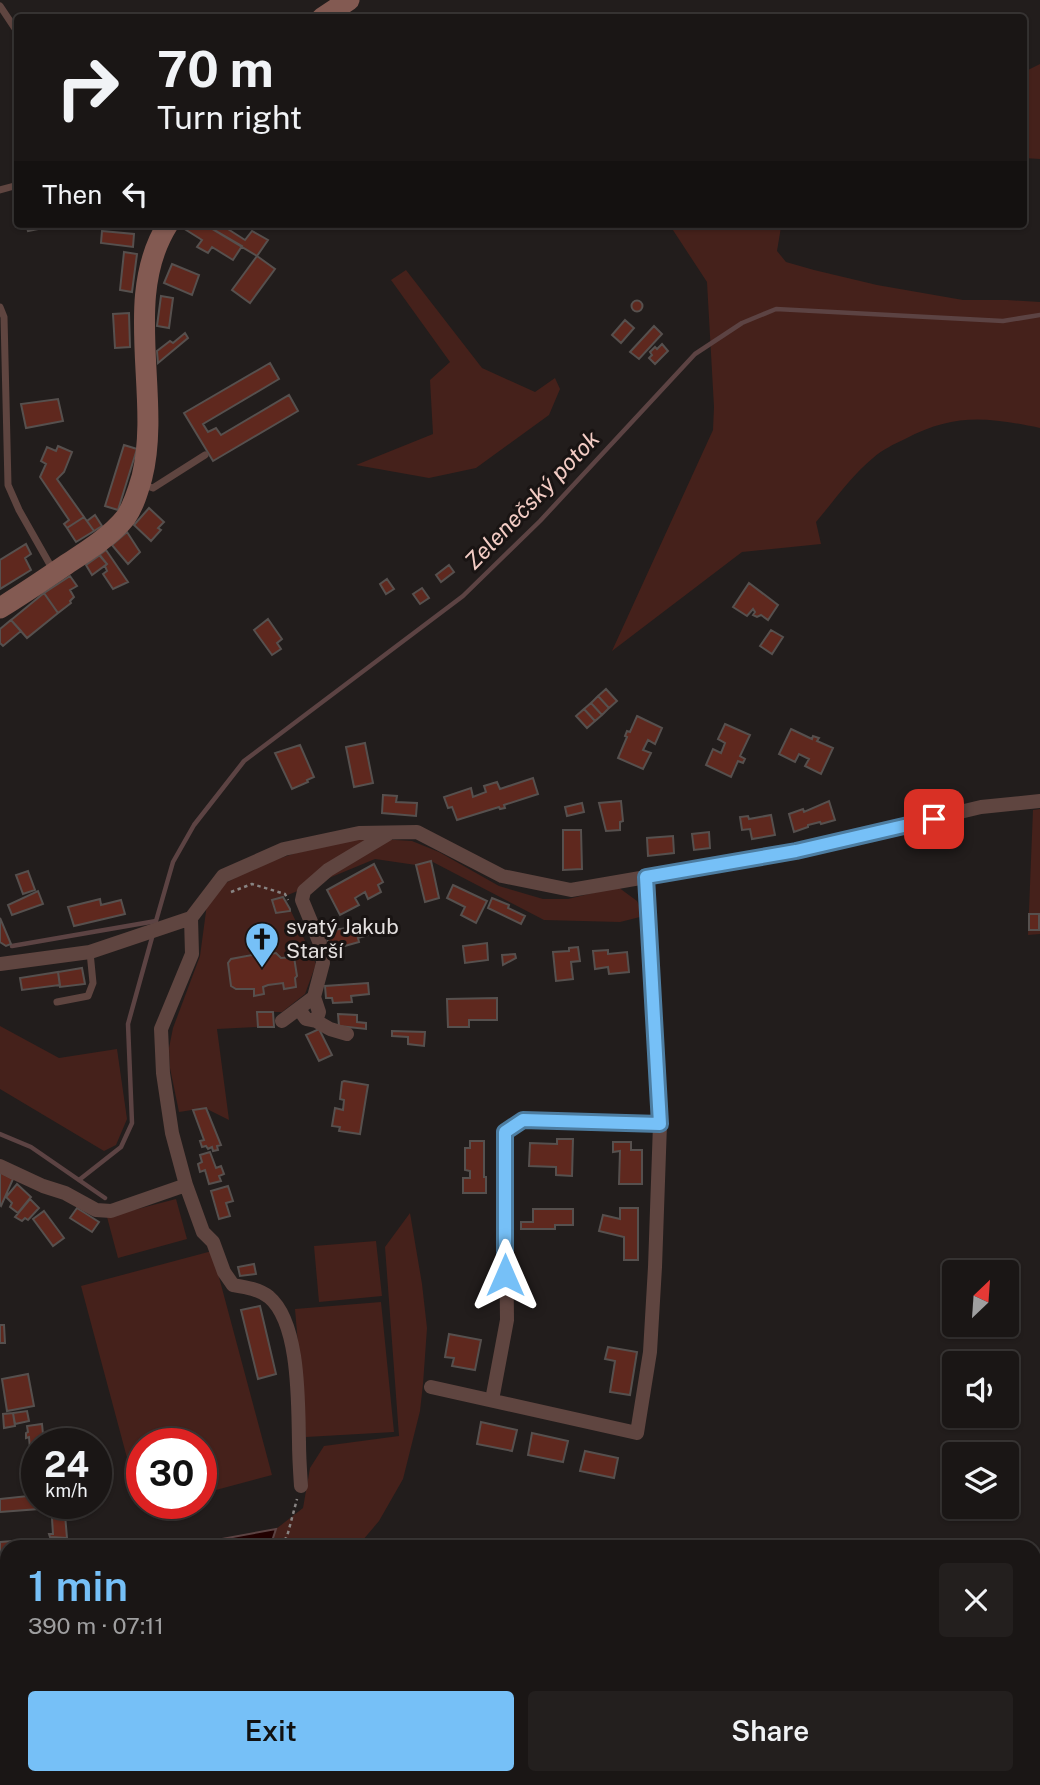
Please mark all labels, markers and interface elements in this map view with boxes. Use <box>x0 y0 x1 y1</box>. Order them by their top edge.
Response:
text: 70 m <box>157 40 274 98</box>
icon: right <box>42 42 133 133</box>
text: Turn right <box>157 99 302 136</box>
icon: left <box>116 175 154 213</box>
text: Then <box>42 179 102 210</box>
water label: Zelenečský potok <box>459 424 605 575</box>
pin <box>904 789 964 849</box>
icon: arrive <box>915 800 953 838</box>
place label: svatý Jakub Starší <box>286 914 399 963</box>
church icon: svatý Jakub Starší <box>243 920 281 969</box>
position arrow <box>468 1238 542 1312</box>
north arrow <box>942 1260 1018 1337</box>
map controls <box>942 1260 1019 1519</box>
button: sound <box>942 1351 1019 1428</box>
speed limit sign: 30 <box>126 1428 217 1519</box>
button: layers <box>942 1442 1019 1519</box>
text: 24 <box>44 1444 89 1485</box>
text: km/h <box>45 1480 88 1501</box>
text: 1 min <box>28 1561 128 1610</box>
button: close <box>939 1563 1013 1637</box>
text: 390 m · 07:11 <box>28 1612 164 1639</box>
button: Exit <box>28 1691 514 1771</box>
button: Share <box>528 1691 1013 1771</box>

